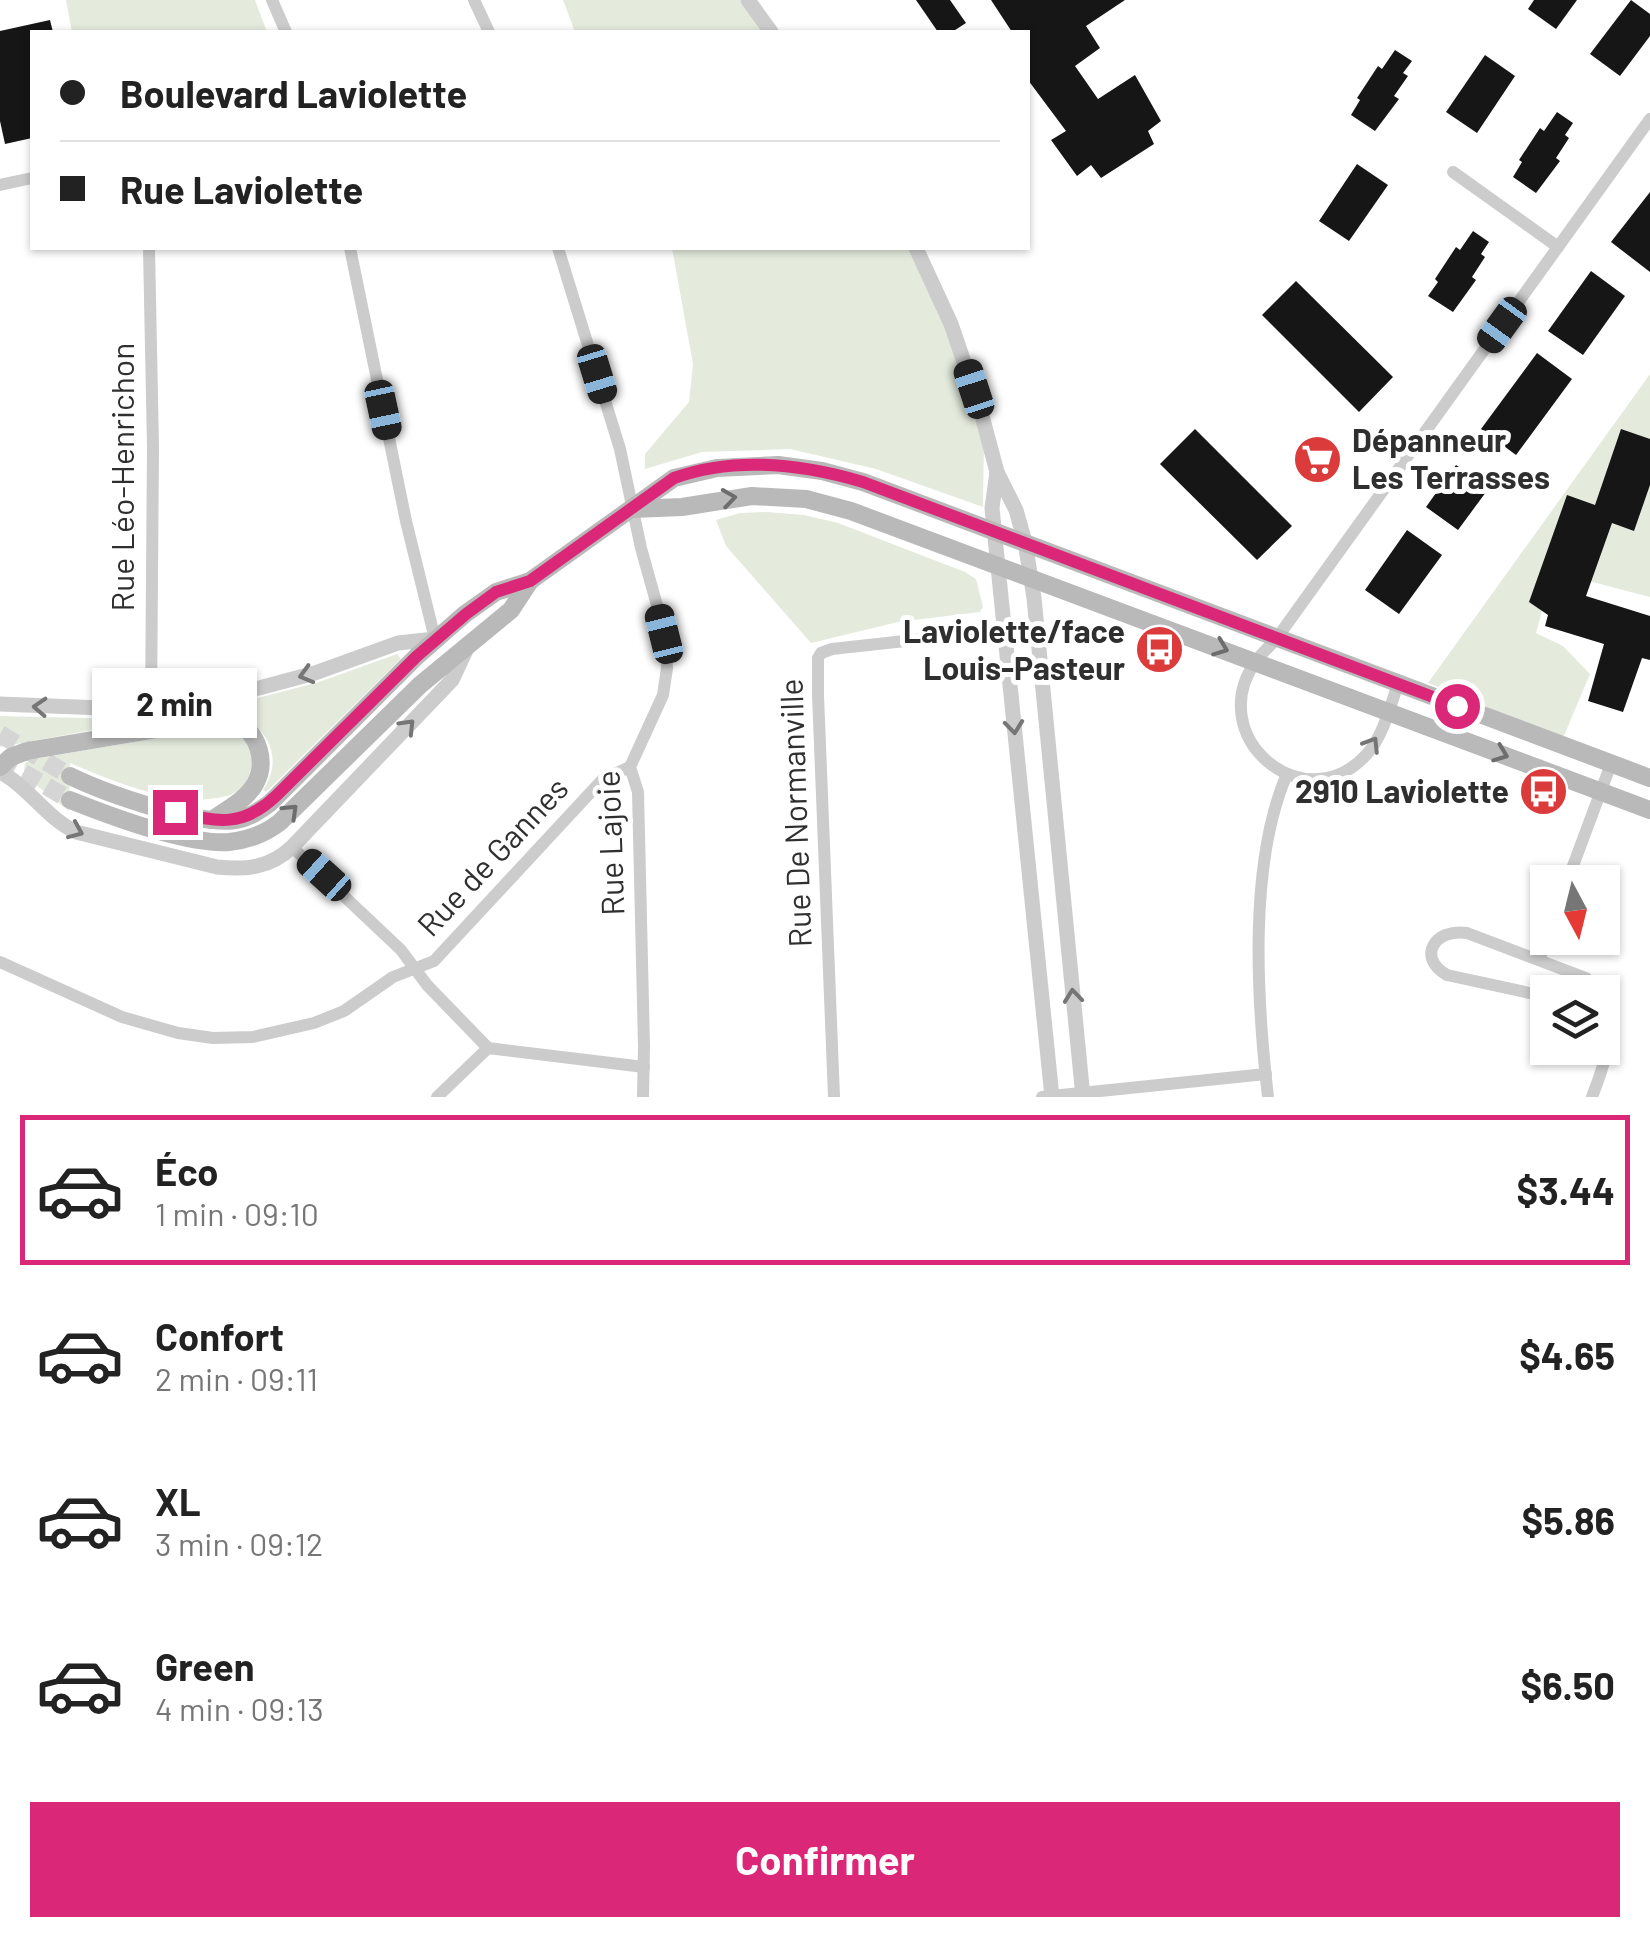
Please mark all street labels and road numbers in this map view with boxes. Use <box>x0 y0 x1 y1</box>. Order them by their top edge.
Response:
street label: Rue Léo-Henrichon <box>102 343 140 611</box>
street label: Rue De Normanville <box>770 678 818 948</box>
street label: Rue de Gannes <box>408 768 575 943</box>
street label: Rue Lajoie <box>587 770 631 916</box>

